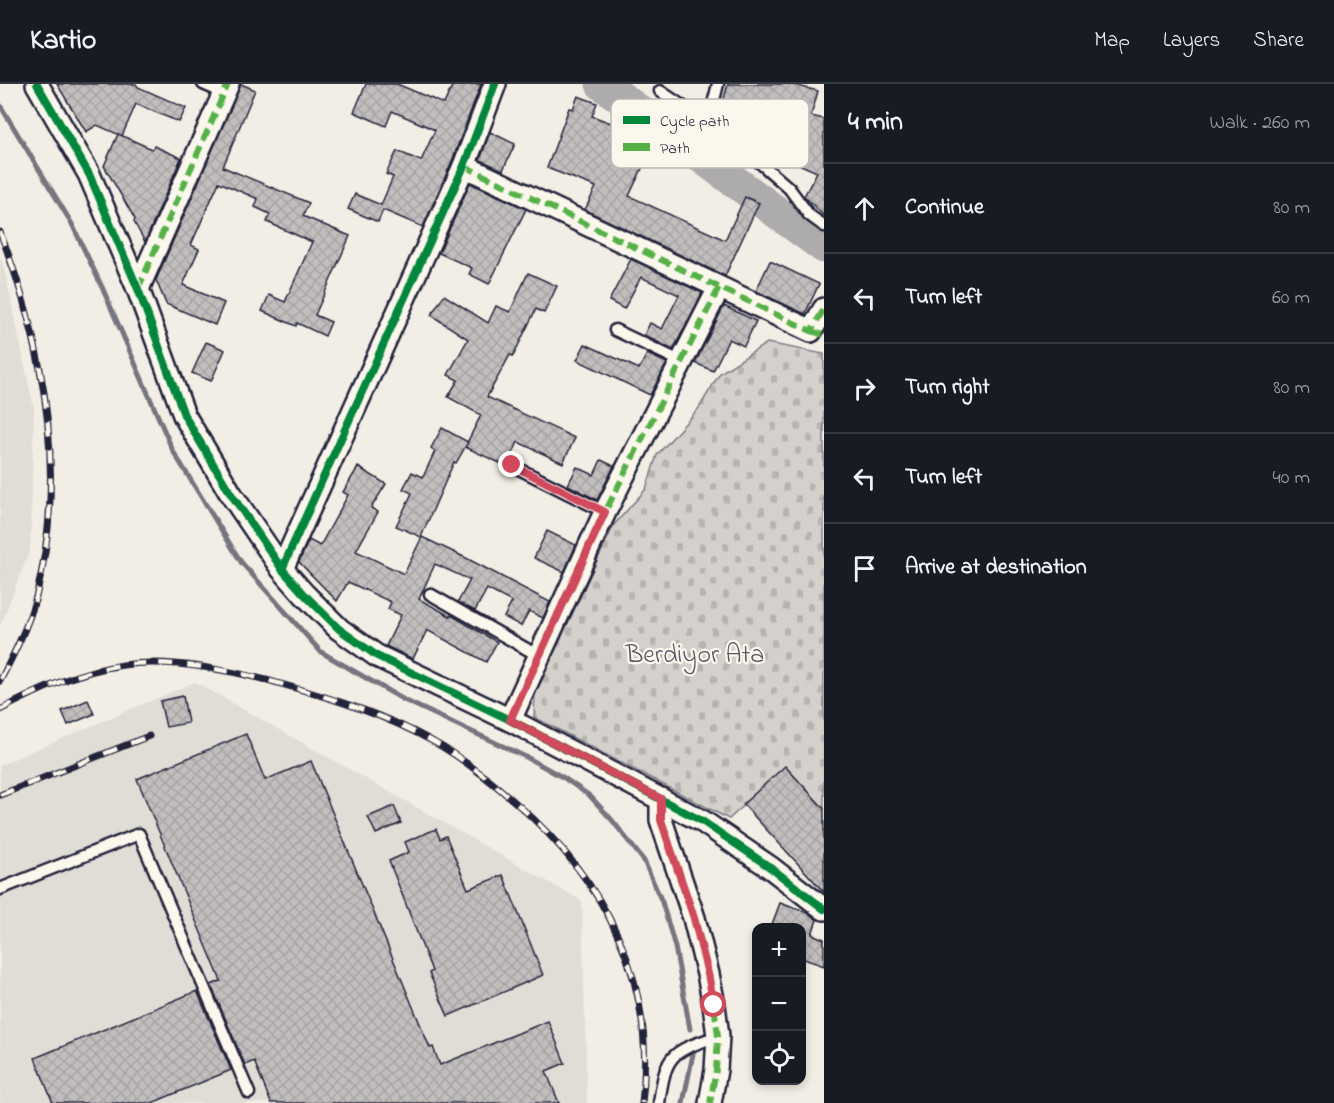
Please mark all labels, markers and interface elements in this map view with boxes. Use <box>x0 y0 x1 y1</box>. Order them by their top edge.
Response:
text: Kartio <box>30 21 96 62</box>
text: Map <box>1094 26 1130 56</box>
text: Layers <box>1163 26 1220 56</box>
text: Share <box>1253 26 1304 56</box>
legend <box>611 99 809 168</box>
text: 4 min <box>848 104 903 142</box>
text: Walk · 260 m <box>1209 109 1310 138</box>
text: Cycle path <box>660 110 729 134</box>
text: Path <box>660 137 690 161</box>
icon: ahead <box>848 192 881 225</box>
text: Continue <box>905 192 984 224</box>
text: 80 m <box>1273 194 1310 223</box>
icon: left <box>848 282 881 315</box>
text: Turn left <box>905 282 982 314</box>
text: 60 m <box>1272 284 1310 313</box>
icon: right <box>848 372 881 405</box>
text: Turn right <box>905 372 990 404</box>
text: 80 m <box>1273 374 1310 403</box>
route end <box>498 451 524 477</box>
icon: left <box>848 462 881 495</box>
text: Turn left <box>905 462 982 494</box>
text: 40 m <box>1273 464 1310 493</box>
icon: arrive <box>848 552 881 585</box>
text: Arrive at destination <box>905 552 1087 584</box>
park label: Berdiyor Ata <box>625 637 764 675</box>
map controls <box>752 923 806 1085</box>
button: + <box>752 923 806 977</box>
button: − <box>752 977 806 1031</box>
route start <box>700 991 726 1017</box>
button: locate <box>752 1031 806 1085</box>

